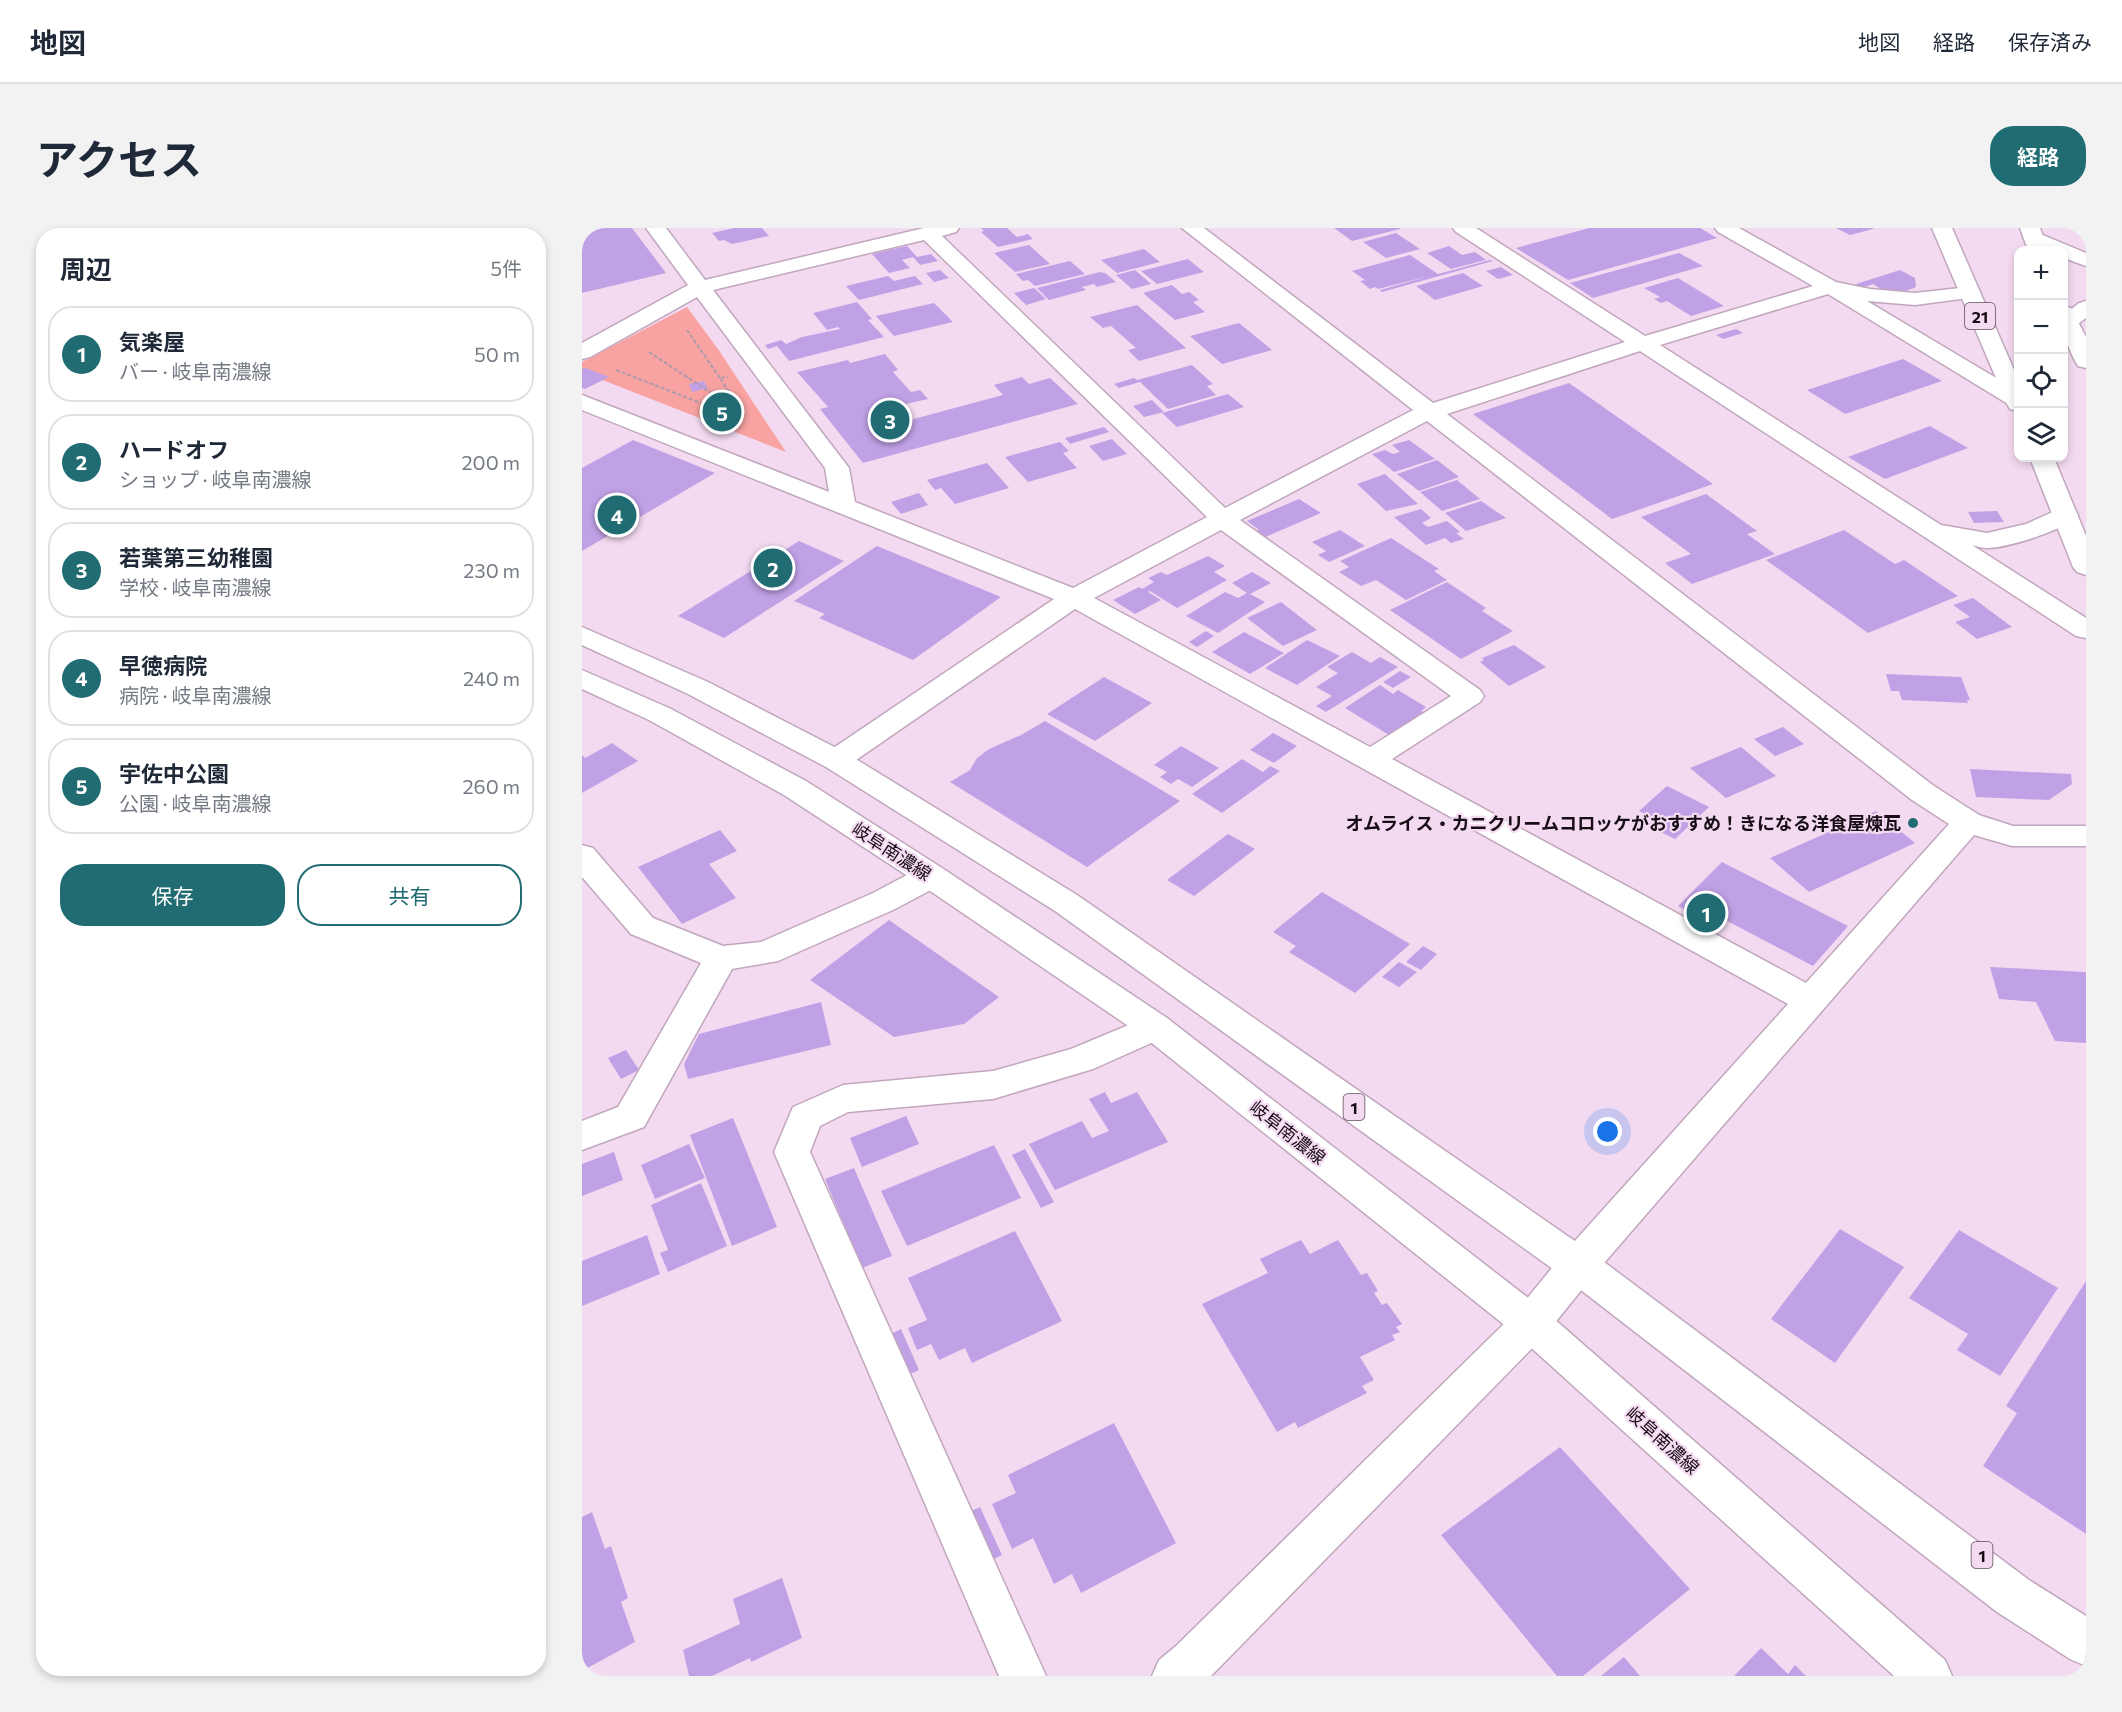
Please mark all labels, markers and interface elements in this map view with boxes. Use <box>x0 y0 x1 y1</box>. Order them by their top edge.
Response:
text: 地図 <box>30 25 86 59</box>
text: 地図 <box>1858 29 1900 54</box>
text: 経路 <box>1933 29 1975 54</box>
text: 保存済み <box>2008 29 2092 54</box>
button: 経路 <box>1990 126 2086 186</box>
text: アクセス <box>36 132 202 184</box>
map controls <box>2014 246 2068 462</box>
button: + <box>2014 246 2068 300</box>
text: 周辺 <box>60 253 112 284</box>
text: 5件 <box>491 256 522 280</box>
button: − <box>2014 300 2068 354</box>
road number: 21 <box>1965 303 1995 329</box>
text: 気楽屋 <box>119 328 185 355</box>
text: 1 <box>77 342 86 366</box>
text: 50 m <box>474 342 520 366</box>
button: locate <box>2014 354 2068 408</box>
text: バー · 岐阜南濃線 <box>119 359 271 383</box>
pin: 5 <box>702 390 742 435</box>
pin: 3 <box>870 398 910 442</box>
button: layers <box>2014 408 2068 462</box>
text: ハードオフ <box>119 436 229 463</box>
text: 2 <box>76 450 87 474</box>
text: 200 m <box>462 450 520 474</box>
text: ショップ · 岐阜南濃線 <box>119 467 311 491</box>
pin: 4 <box>597 492 636 538</box>
text: 若葉第三幼稚園 <box>119 544 273 571</box>
pin: 2 <box>754 546 792 590</box>
text: 3 <box>76 558 87 582</box>
text: 230 m <box>463 558 520 582</box>
text: 学校 · 岐阜南濃線 <box>119 575 271 599</box>
text: 早徳病院 <box>119 652 207 679</box>
text: 4 <box>75 666 88 690</box>
text: 240 m <box>463 666 520 690</box>
text: 病院 · 岐阜南濃線 <box>119 683 271 707</box>
text: 宇佐中公園 <box>119 760 229 787</box>
text: 5 <box>76 774 87 798</box>
text: 260 m <box>462 774 520 798</box>
text: 公園 · 岐阜南濃線 <box>119 791 271 815</box>
place label: オムライス・カニクリームコロッケがおすすめ！きになる洋食屋煉瓦 <box>1346 812 1901 834</box>
marker: オムライス・カニクリームコロッケがおすすめ！きになる洋食屋煉瓦 <box>1906 816 1920 830</box>
street label: 岐阜南濃線 <box>848 817 936 885</box>
button: 保存 <box>60 864 285 926</box>
button: 共有 <box>297 864 522 926</box>
pin: 1 <box>1686 890 1726 936</box>
road number: 1 <box>1344 1094 1364 1120</box>
street label: 岐阜南濃線 <box>1246 1096 1330 1168</box>
your location <box>1593 1117 1622 1146</box>
street label: 岐阜南濃線 <box>1622 1402 1704 1478</box>
road number: 1 <box>1972 1542 1992 1568</box>

